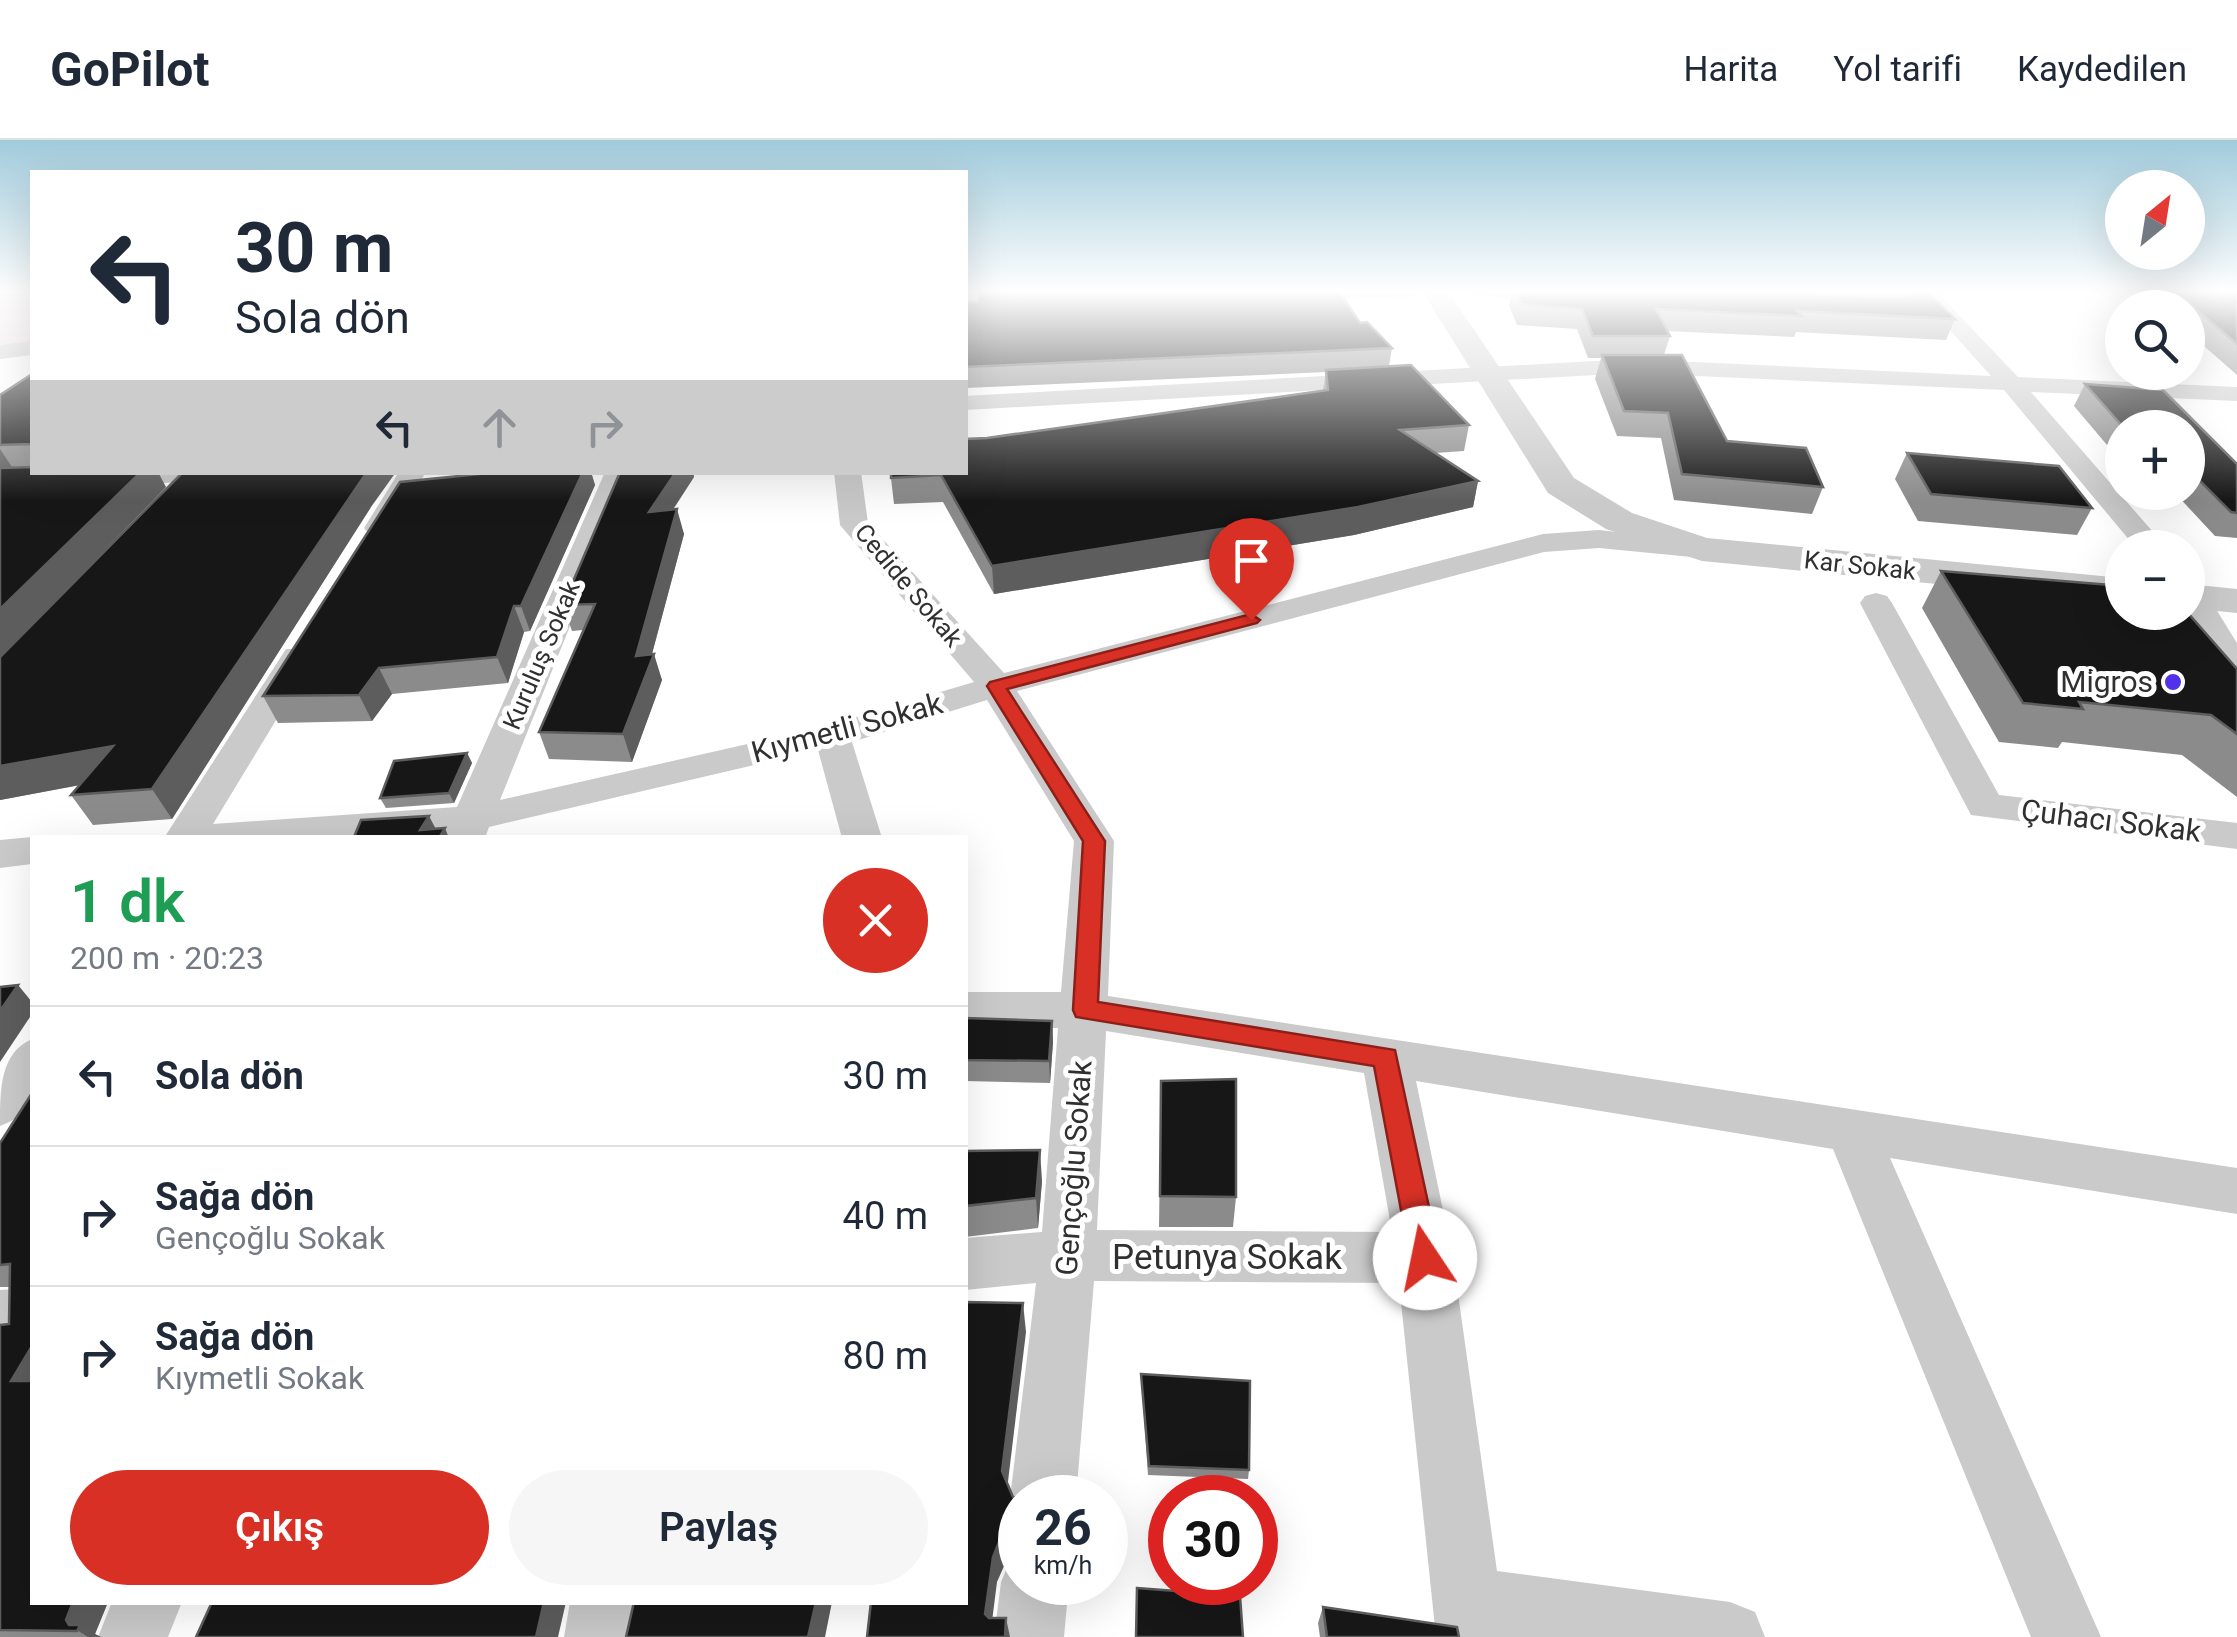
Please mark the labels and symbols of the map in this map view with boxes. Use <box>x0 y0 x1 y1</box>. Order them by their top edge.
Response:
north arrow <box>2105 170 2205 270</box>
street label: Cedide Sokak <box>849 518 969 653</box>
pin <box>1209 518 1294 621</box>
street label: Kar Sokak <box>1803 545 1917 586</box>
street label: Kuruluş Sokak <box>497 576 586 734</box>
place label: Migros <box>2060 664 2153 699</box>
marker: Migros <box>2162 671 2184 693</box>
street label: Kıymetli Sokak <box>748 685 947 770</box>
street label: Çuhacı Sokak <box>2019 792 2204 849</box>
street label: Gençoğlu Sokak <box>1049 1058 1099 1277</box>
position arrow <box>1373 1206 1477 1310</box>
street label: Petunya Sokak <box>1112 1237 1342 1278</box>
speed limit sign: 30 <box>1148 1475 1278 1605</box>

